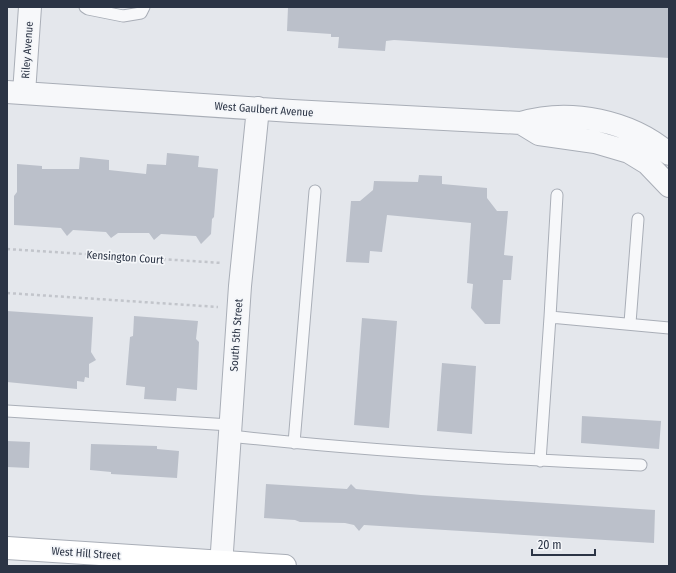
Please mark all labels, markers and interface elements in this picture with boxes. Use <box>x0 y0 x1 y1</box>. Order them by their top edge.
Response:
street label: Riley Avenue <box>19 21 36 79</box>
street label: West Gaulbert Avenue <box>214 100 314 119</box>
street label: Kensington Court <box>86 248 164 267</box>
street label: South 5th Street <box>227 298 246 372</box>
scale bar <box>532 531 595 557</box>
text: 20 m <box>538 538 562 552</box>
street label: West Hill Street <box>51 545 121 562</box>

